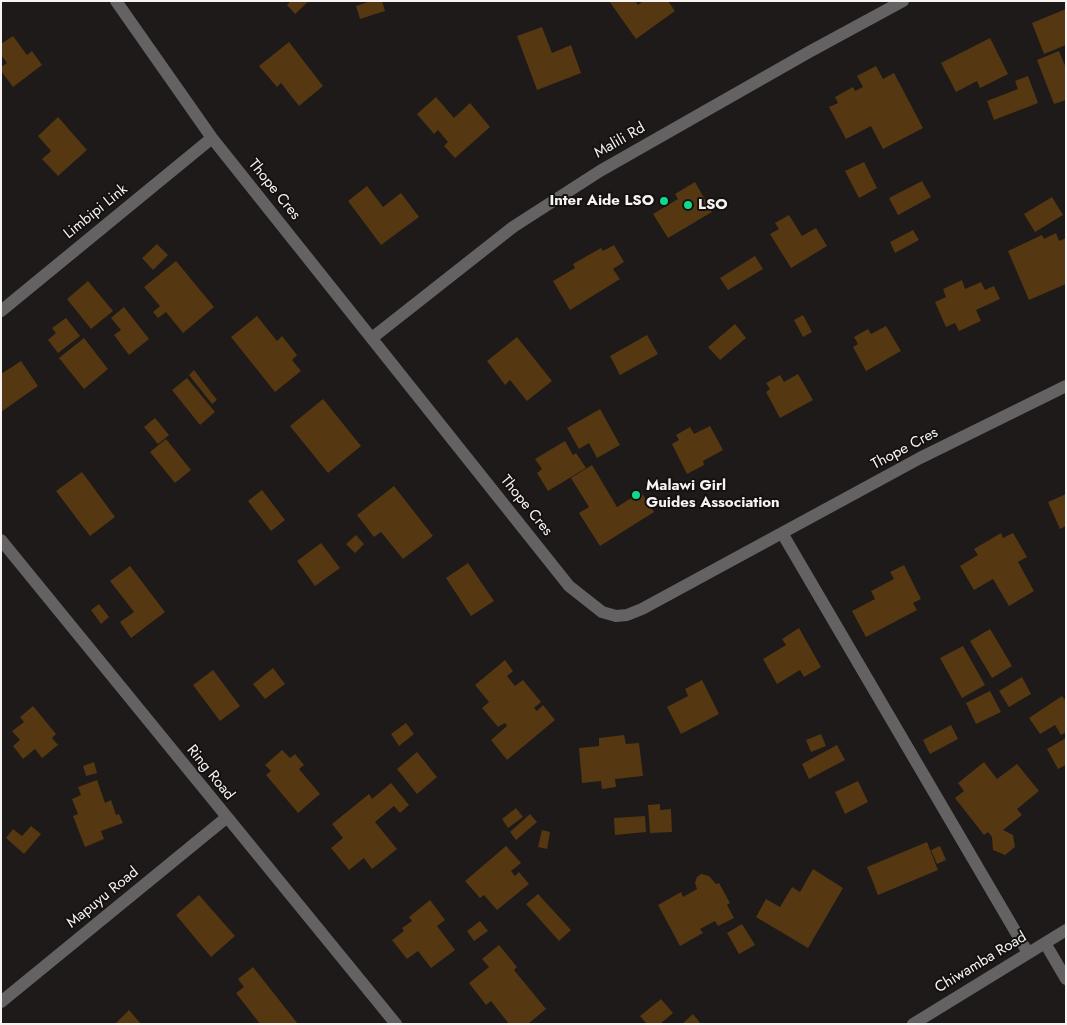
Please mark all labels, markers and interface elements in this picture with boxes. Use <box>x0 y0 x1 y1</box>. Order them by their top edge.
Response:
street label: Malili Rd <box>591 119 649 163</box>
street label: Thope Cres <box>244 156 304 224</box>
street label: Limbipi Link <box>60 181 132 243</box>
place label: Inter Aide LSO <box>549 192 654 210</box>
marker: Inter Aide LSO <box>658 195 670 207</box>
place label: LSO <box>698 196 728 214</box>
marker: LSO <box>682 199 694 211</box>
street label: Thope Cres <box>869 424 941 474</box>
street label: Thope Cres <box>496 472 556 540</box>
place label: Malawi Girl Guides Association <box>646 477 780 512</box>
marker: Malawi Girl Guides Association <box>630 489 642 501</box>
street label: Ring Road <box>182 742 238 804</box>
street label: Mapuyu Road <box>63 864 143 932</box>
street label: Chiwamba Road <box>932 929 1030 997</box>

